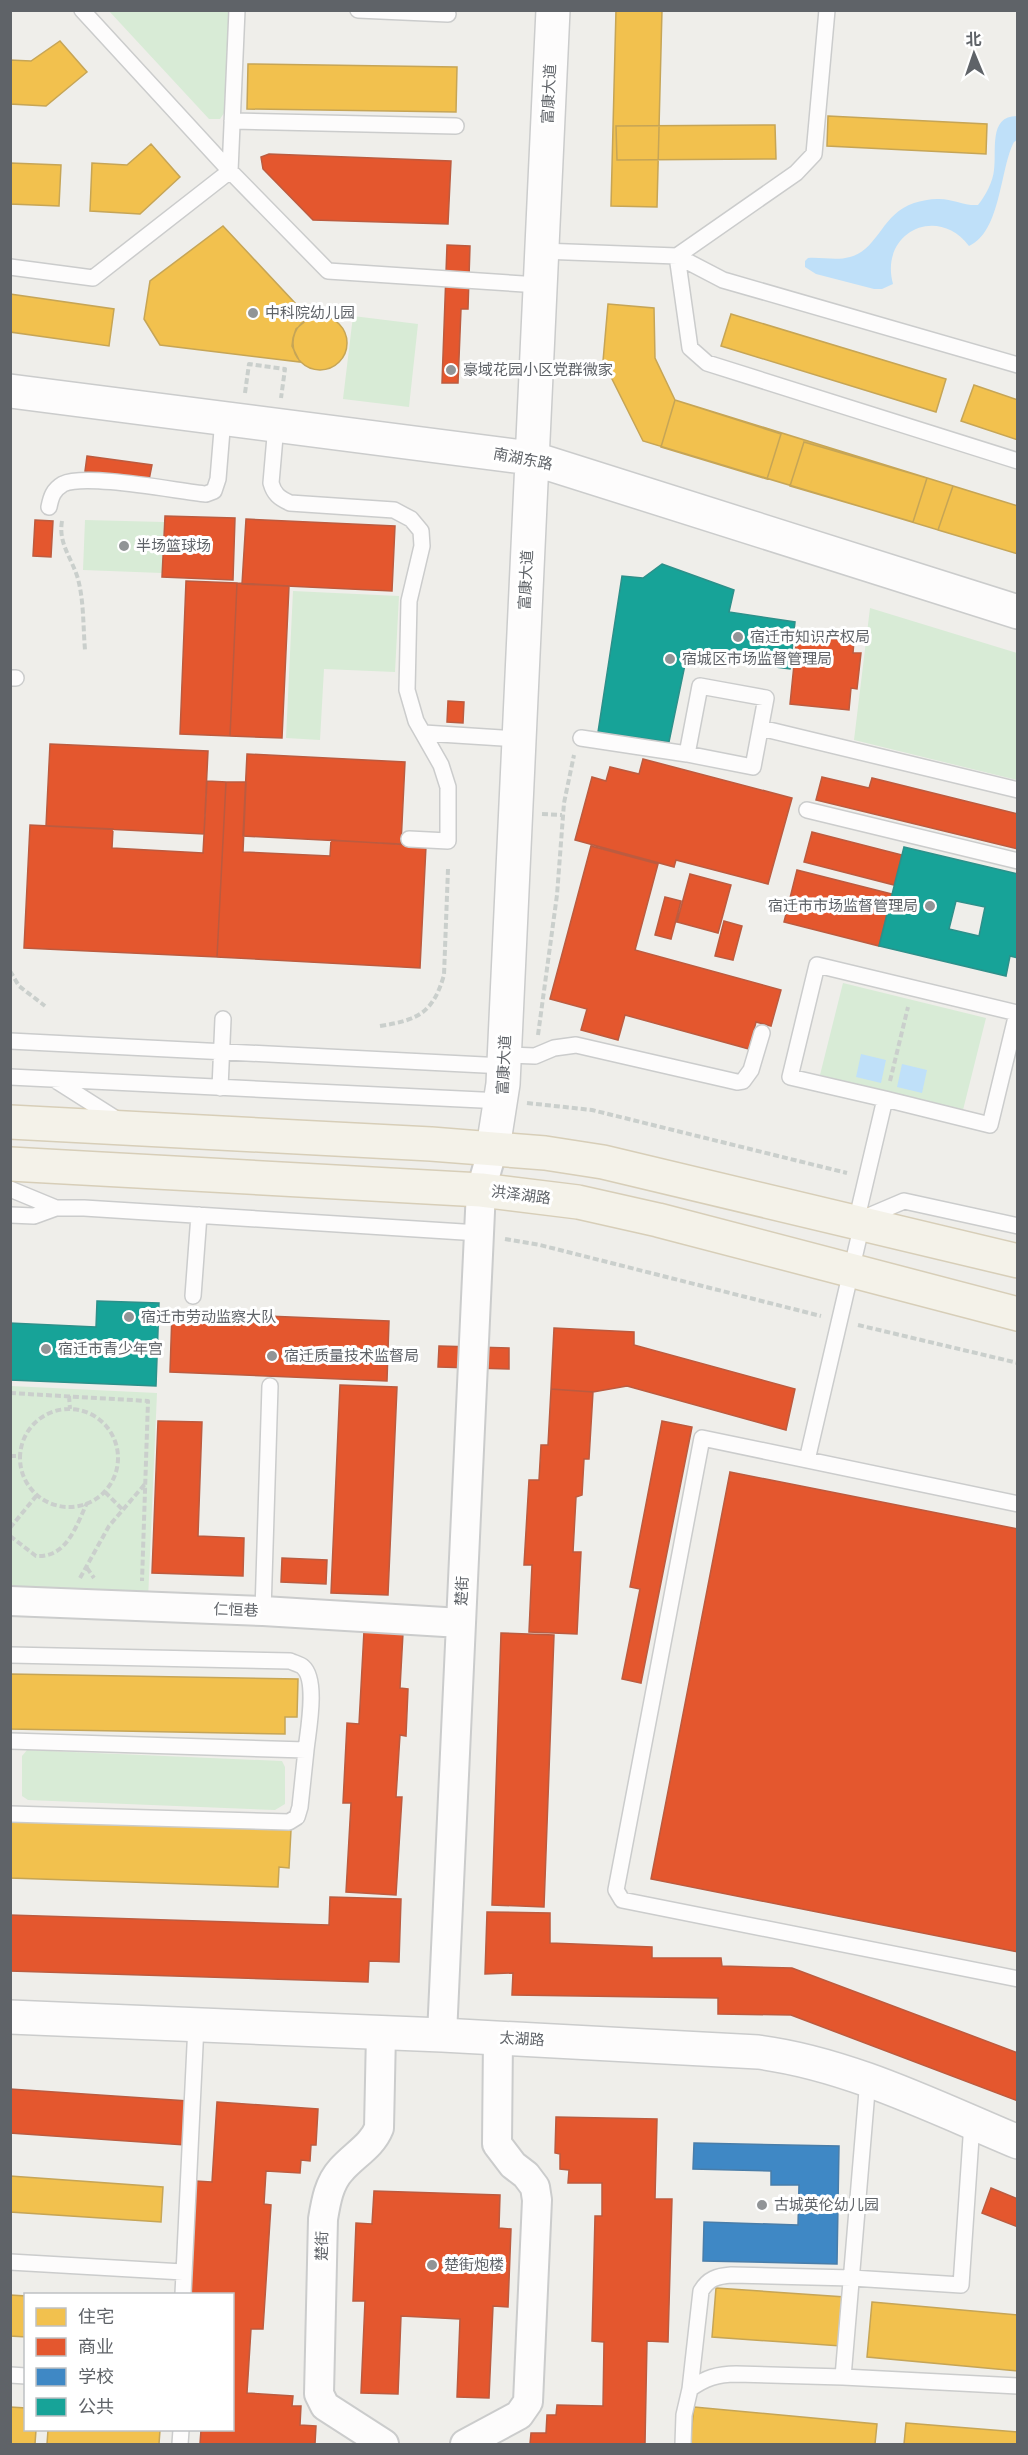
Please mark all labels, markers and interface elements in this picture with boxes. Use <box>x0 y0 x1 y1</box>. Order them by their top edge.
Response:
north arrow <box>944 24 1004 84</box>
text: 北 <box>965 29 982 50</box>
street label: 富康大道 <box>537 64 561 124</box>
place label: 中科院幼儿园 <box>265 303 355 323</box>
marker: 中科院幼儿园 <box>246 306 260 320</box>
place label: 豪域花园小区党群微家 <box>463 360 613 380</box>
marker: 豪域花园小区党群微家 <box>444 363 458 377</box>
street label: 南湖东路 <box>492 443 554 475</box>
place label: 半场篮球场 <box>136 536 211 556</box>
marker: 半场篮球场 <box>117 539 131 553</box>
street label: 富康大道 <box>514 550 538 610</box>
place label: 宿迁市知识产权局 <box>750 627 870 647</box>
marker: 宿迁市知识产权局 <box>731 630 745 644</box>
place label: 宿城区市场监督管理局 <box>682 649 832 669</box>
marker: 宿城区市场监督管理局 <box>663 652 677 666</box>
place label: 宿迁市市场监督管理局 <box>768 896 918 916</box>
marker: 宿迁市市场监督管理局 <box>923 899 937 913</box>
street label: 富康大道 <box>492 1035 516 1095</box>
street label: 洪泽湖路 <box>490 1181 552 1209</box>
place label: 宿迁市劳动监察大队 <box>141 1307 276 1327</box>
marker: 宿迁市劳动监察大队 <box>122 1310 136 1324</box>
place label: 宿迁市青少年宫 <box>58 1339 163 1359</box>
marker: 宿迁市青少年宫 <box>39 1342 53 1356</box>
place label: 宿迁质量技术监督局 <box>284 1346 419 1366</box>
marker: 宿迁质量技术监督局 <box>265 1349 279 1363</box>
street label: 楚街 <box>451 1575 473 1607</box>
street label: 仁恒巷 <box>213 1599 259 1621</box>
street label: 太湖路 <box>499 2028 545 2050</box>
place label: 古城英伦幼儿园 <box>774 2195 879 2215</box>
marker: 古城英伦幼儿园 <box>755 2198 769 2212</box>
street label: 楚街 <box>312 2231 332 2261</box>
place label: 楚街炮楼 <box>444 2255 504 2275</box>
marker: 楚街炮楼 <box>425 2258 439 2272</box>
legend <box>24 2293 234 2431</box>
text: 住宅 <box>78 2305 114 2329</box>
text: 商业 <box>78 2335 114 2359</box>
text: 学校 <box>78 2365 114 2389</box>
text: 公共 <box>78 2395 114 2419</box>

